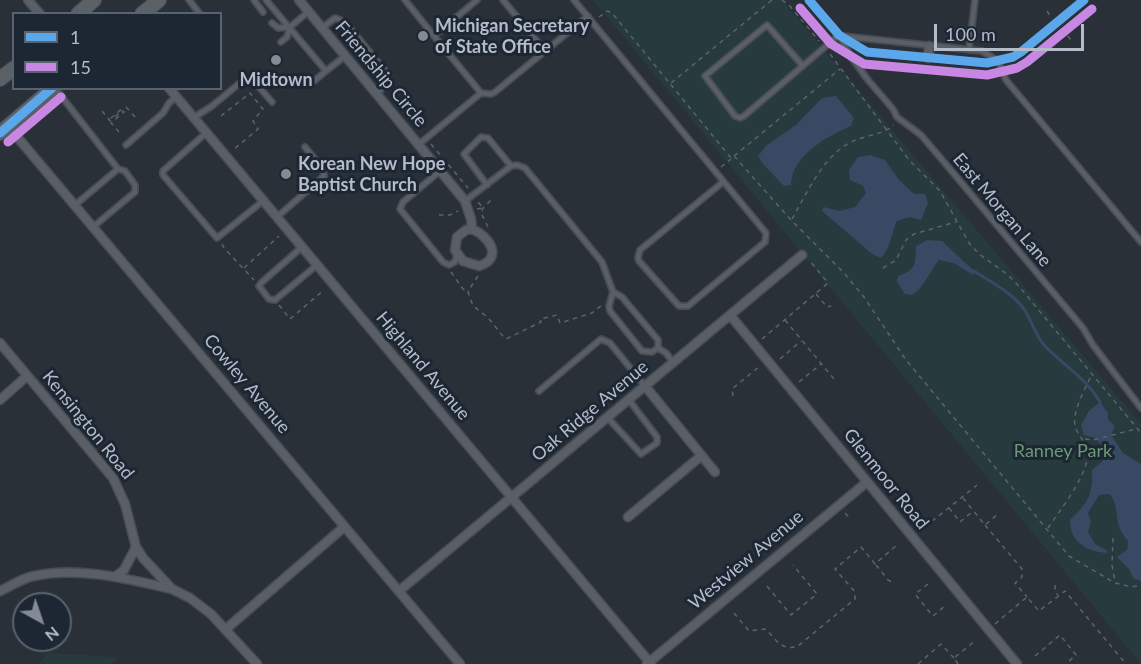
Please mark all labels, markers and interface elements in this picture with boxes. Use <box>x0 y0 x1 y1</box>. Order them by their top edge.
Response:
legend <box>12 12 222 90</box>
scale bar <box>937 12 1087 50</box>
place label: Michigan Secretary of State Office <box>435 15 589 57</box>
street label: Friendship Circle <box>330 17 432 131</box>
text: 100 m <box>945 23 996 45</box>
text: 1 <box>70 26 80 48</box>
marker: Michigan Secretary of State Office <box>416 29 430 43</box>
marker: Midtown <box>269 53 283 67</box>
text: 15 <box>70 56 91 78</box>
place label: Midtown <box>239 69 313 91</box>
street label: East Morgan Lane <box>948 149 1056 271</box>
place label: Korean New Hope Baptist Church <box>298 153 445 195</box>
marker: Korean New Hope Baptist Church <box>279 167 293 181</box>
street label: Highland Avenue <box>371 307 475 425</box>
street label: Cowley Avenue <box>199 330 295 438</box>
street label: Oak Ridge Avenue <box>527 356 653 466</box>
street label: Kensington Road <box>38 366 138 484</box>
street label: Glenmoor Road <box>839 424 933 534</box>
park label: Ranney Park <box>1014 440 1112 462</box>
street label: Westview Avenue <box>684 506 808 614</box>
north arrow <box>12 592 72 652</box>
text: N <box>42 623 63 646</box>

